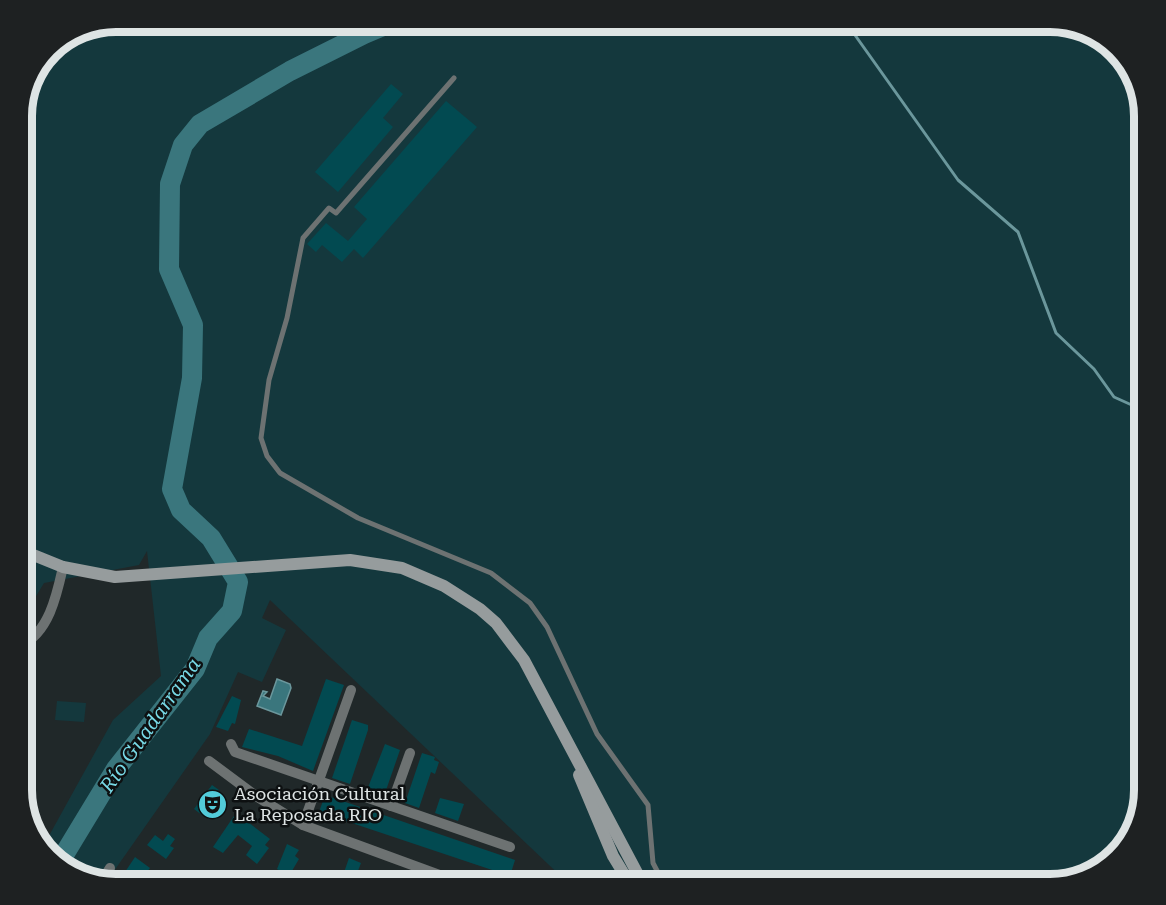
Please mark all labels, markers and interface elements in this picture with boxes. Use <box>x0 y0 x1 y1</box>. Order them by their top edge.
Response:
water label: Río Guadarrama <box>94 653 205 798</box>
place label: Asociación Cultural La Reposada RIO <box>234 783 405 825</box>
theatre icon: Asociación Cultural La Reposada RIO <box>197 788 229 820</box>

